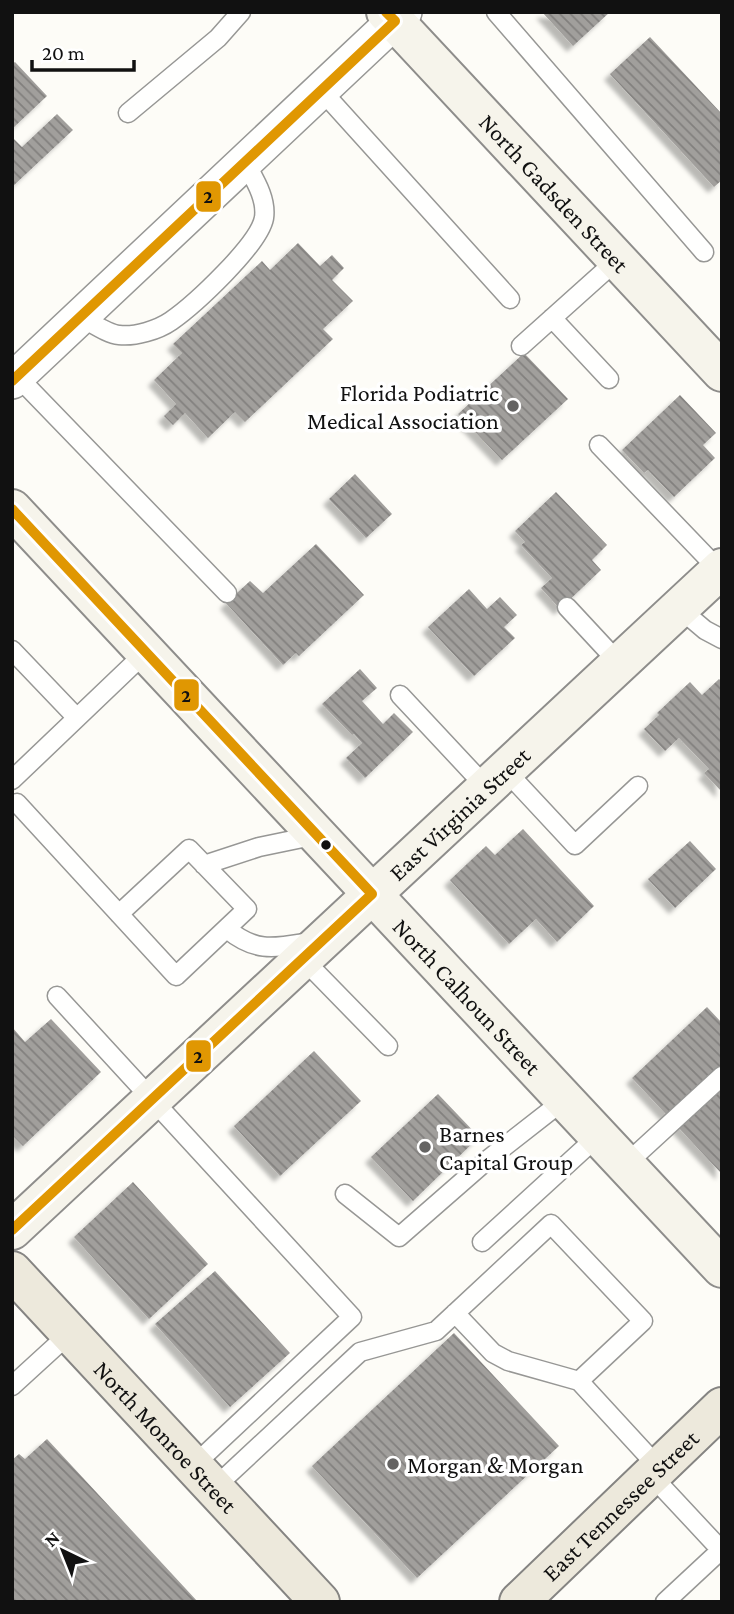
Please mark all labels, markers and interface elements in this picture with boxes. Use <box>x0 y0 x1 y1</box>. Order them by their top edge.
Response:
scale bar <box>32 28 133 72</box>
text: 20 m <box>42 41 85 65</box>
street label: North Gadsden Street <box>474 108 636 278</box>
line badge: 2 <box>195 180 222 213</box>
text: 2 <box>203 186 213 207</box>
place label: Florida Podiatric Medical Association <box>307 379 499 434</box>
marker: Florida Podiatric Medical Association <box>505 398 521 414</box>
line badge: 2 <box>173 678 200 712</box>
text: 2 <box>181 685 191 706</box>
street label: East Virginia Street <box>383 740 536 885</box>
unlabelled marker <box>319 838 333 852</box>
street label: North Calhoun Street <box>388 912 548 1081</box>
line badge: 2 <box>185 1039 212 1073</box>
text: 2 <box>193 1046 203 1067</box>
place label: Barnes Capital Group <box>439 1120 573 1175</box>
marker: Barnes Capital Group <box>417 1139 433 1155</box>
street label: North Monroe Street <box>89 1355 244 1519</box>
street label: East Tennessee Street <box>536 1423 704 1586</box>
place label: Morgan & Morgan <box>407 1451 584 1478</box>
marker: Morgan & Morgan <box>385 1456 401 1472</box>
north arrow <box>28 1516 98 1586</box>
text: N <box>40 1527 64 1551</box>

